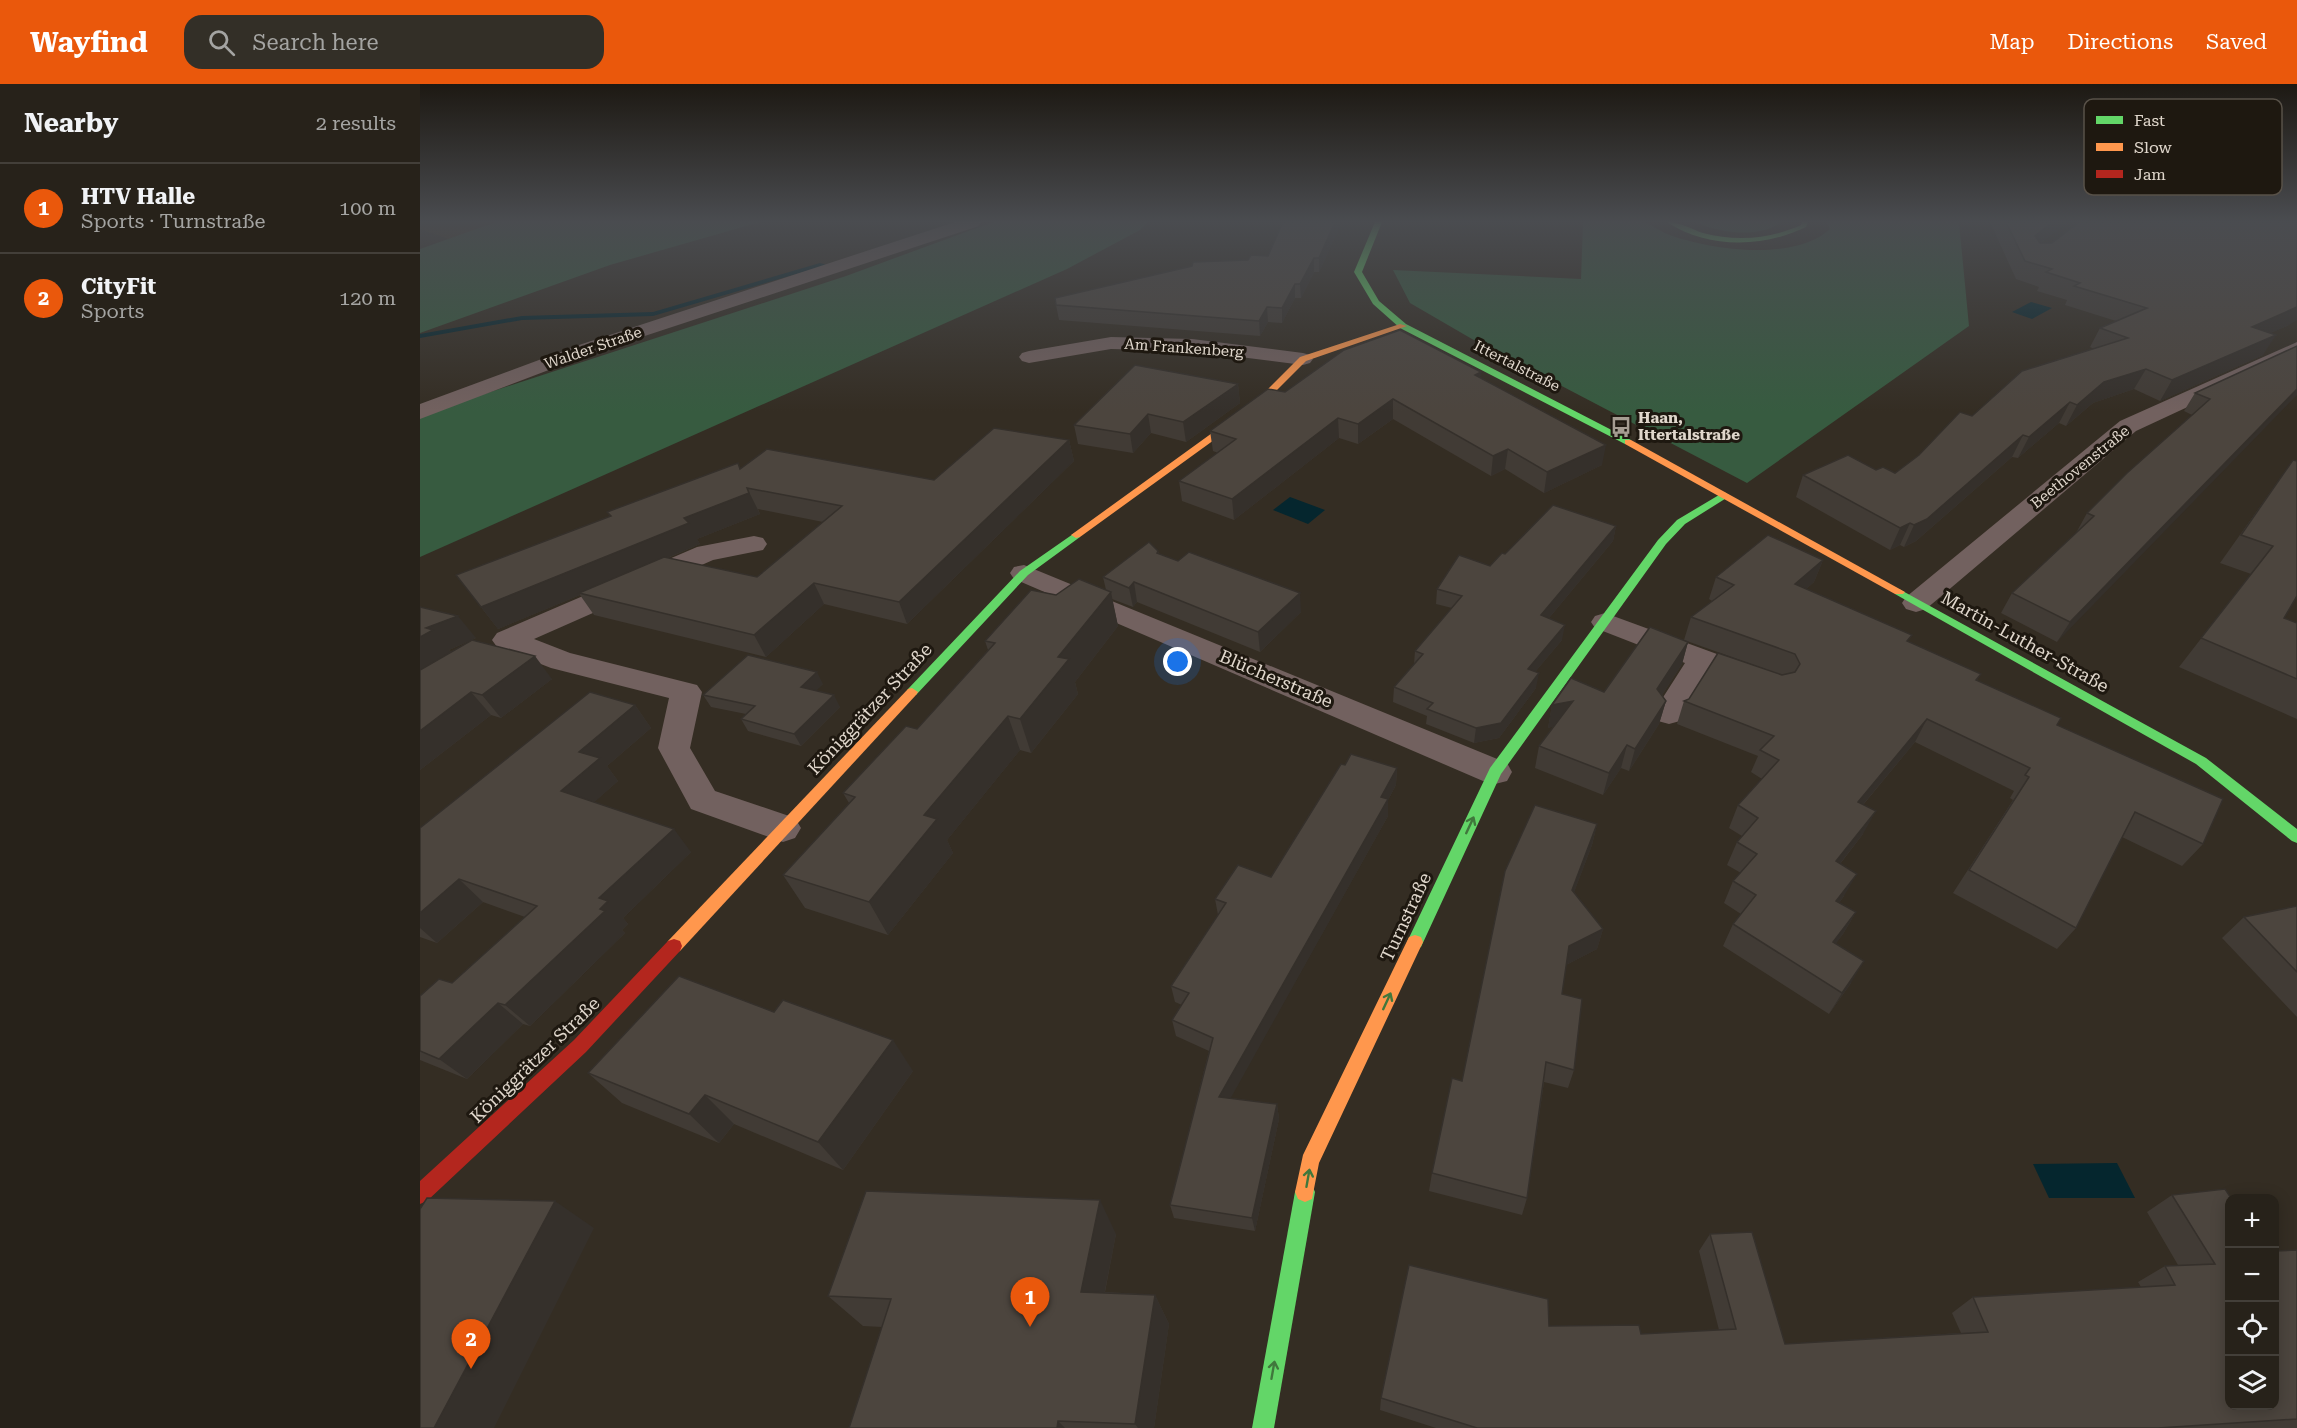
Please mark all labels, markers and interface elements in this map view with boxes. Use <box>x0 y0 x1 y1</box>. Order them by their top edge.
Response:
search box <box>184 15 604 69</box>
text: Wayfind <box>30 26 148 59</box>
icon: search <box>205 26 238 59</box>
text: Search here <box>253 30 379 55</box>
text: Map <box>1990 30 2034 54</box>
text: Directions <box>2067 30 2173 54</box>
text: Saved <box>2206 30 2267 54</box>
legend <box>2084 99 2282 195</box>
text: Nearby <box>24 108 118 138</box>
text: 2 results <box>316 111 396 135</box>
text: Fast <box>2134 111 2165 130</box>
text: Slow <box>2134 138 2172 157</box>
text: Jam <box>2134 165 2166 184</box>
text: HTV Halle <box>81 184 195 209</box>
text: 1 <box>38 196 49 220</box>
text: 100 m <box>339 196 396 220</box>
text: Sports · Turnstraße <box>81 209 266 233</box>
text: CityFit <box>81 274 156 299</box>
text: 2 <box>38 286 49 310</box>
text: 120 m <box>339 286 396 310</box>
text: Sports <box>81 299 144 323</box>
street label: Walder Straße <box>542 323 644 373</box>
street label: Am Frankenberg <box>1124 335 1245 361</box>
street label: Ittertalstraße <box>1471 337 1563 395</box>
place label: Haan, Ittertalstraße <box>1638 409 1740 444</box>
bus stop icon: Haan, Ittertalstraße <box>1609 415 1633 439</box>
street label: Beethovenstraße <box>2027 422 2133 512</box>
street label: Martin-Luther-Straße <box>1938 587 2113 696</box>
street label: Königgrätzer Straße <box>803 639 936 779</box>
street label: Blücherstraße <box>1216 645 1336 712</box>
your location <box>1163 647 1192 676</box>
one-way arrow <box>1465 816 1477 834</box>
street label: Turnstraße <box>1376 869 1435 964</box>
street label: Königgrätzer Straße <box>466 992 604 1127</box>
one-way arrow <box>1381 992 1393 1010</box>
one-way arrow <box>1302 1169 1313 1189</box>
map controls <box>2225 1194 2279 1410</box>
button: + <box>2225 1194 2279 1248</box>
button: − <box>2225 1248 2279 1302</box>
pin: 1 <box>1010 1278 1050 1327</box>
button: locate <box>2225 1302 2279 1356</box>
pin: 2 <box>452 1320 490 1369</box>
button: layers <box>2225 1356 2279 1410</box>
one-way arrow <box>1268 1361 1279 1381</box>

